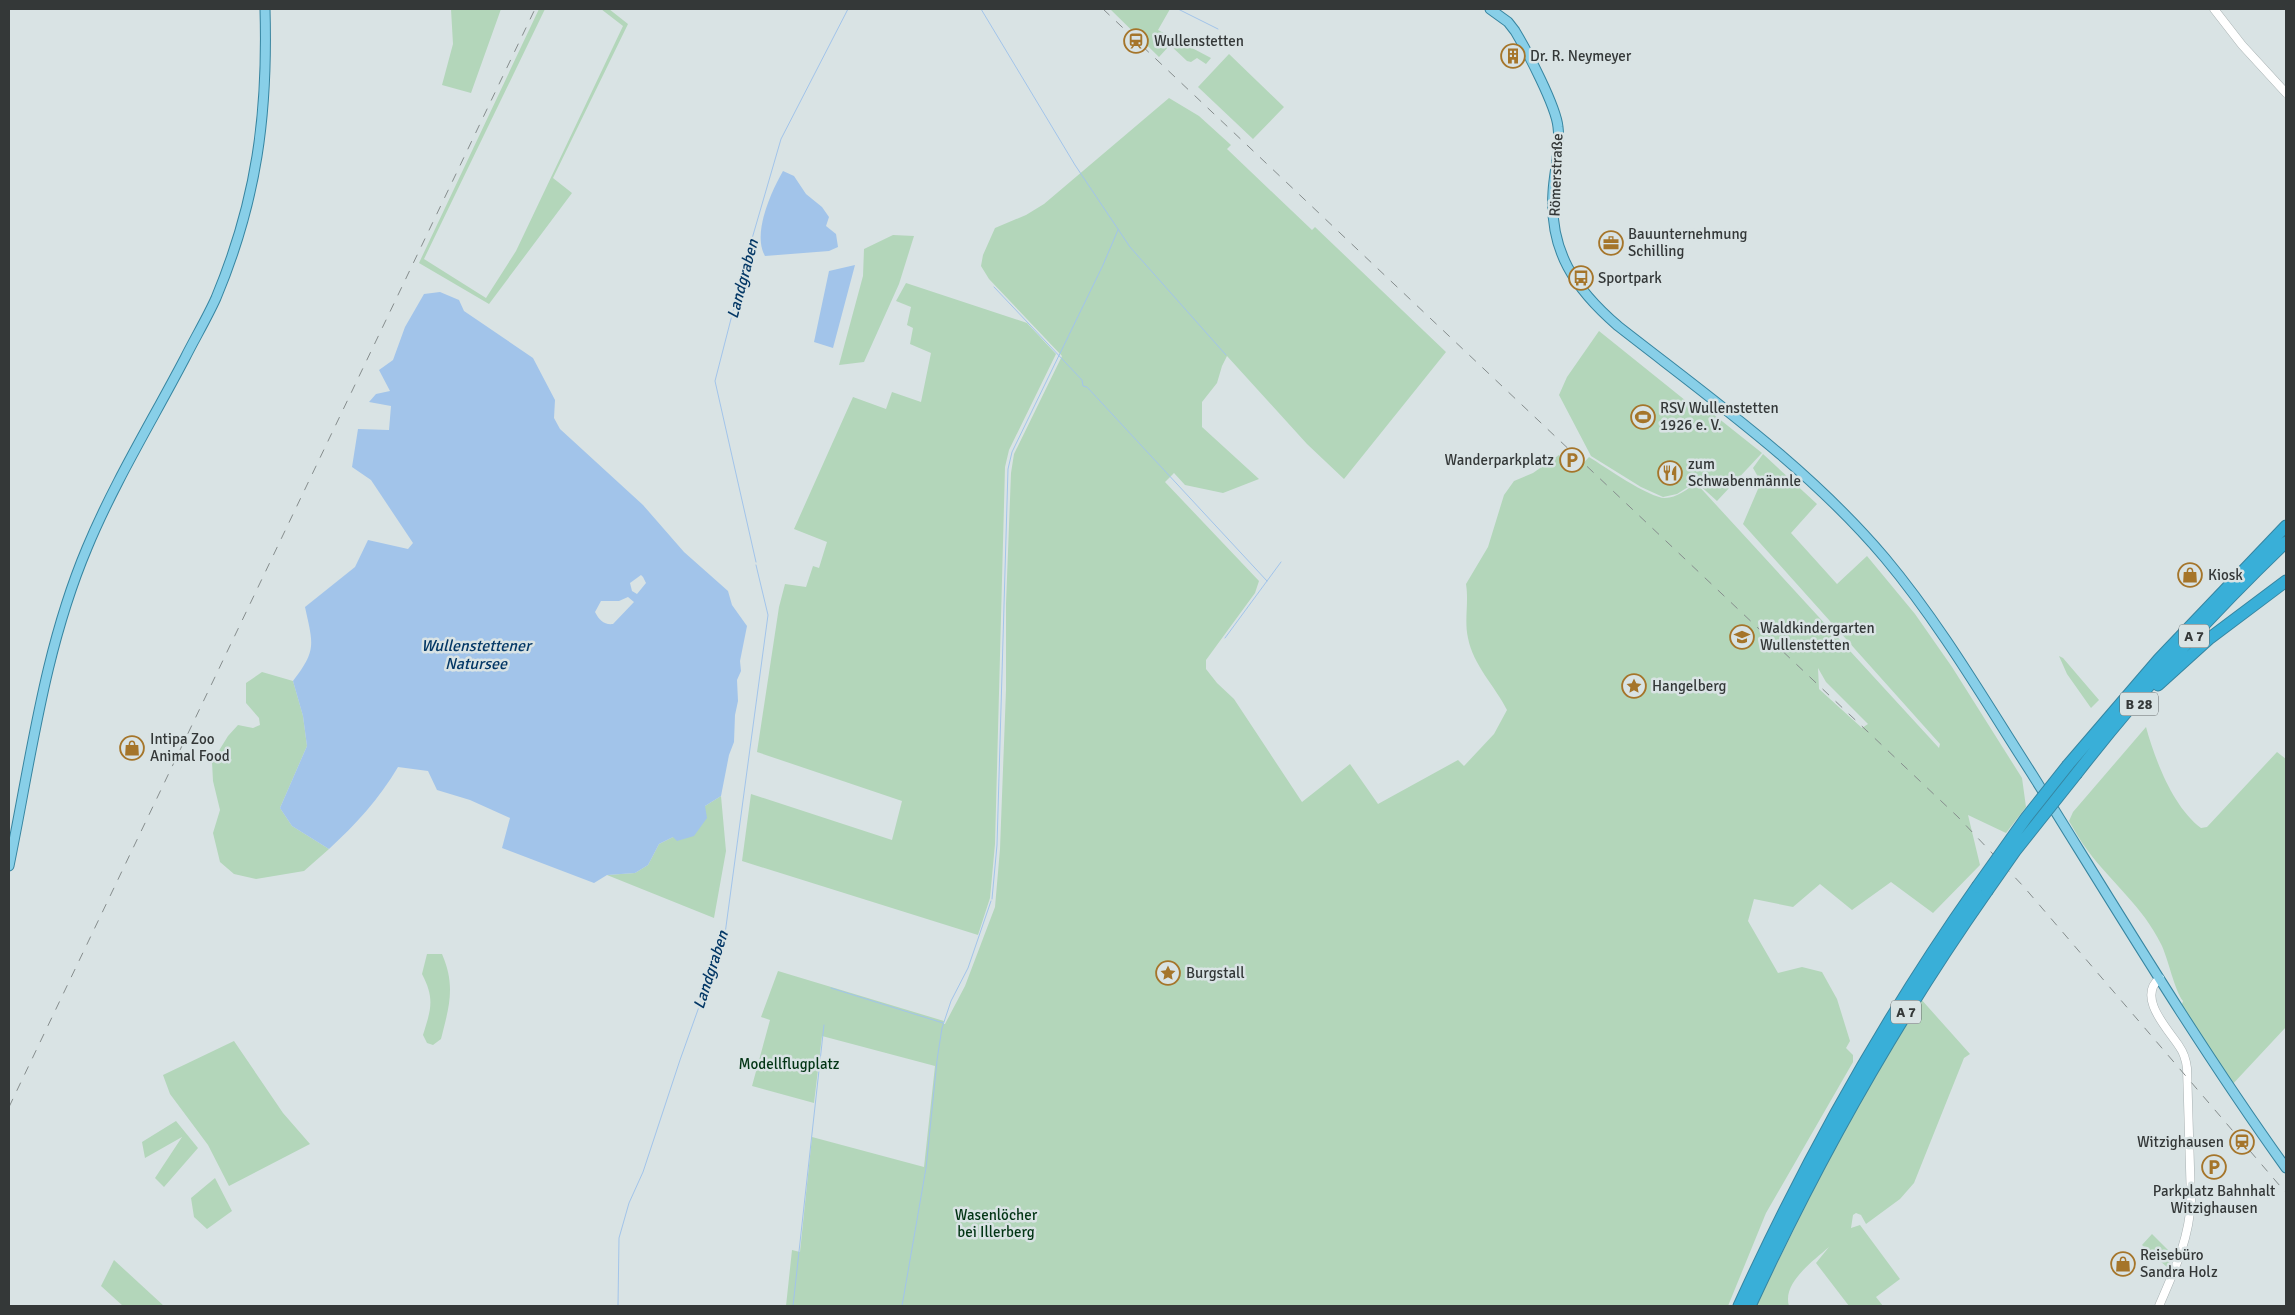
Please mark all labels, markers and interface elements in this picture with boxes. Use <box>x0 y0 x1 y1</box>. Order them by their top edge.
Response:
station icon: Wullenstetten <box>1123 28 1149 54</box>
place label: Wullenstetten <box>1154 32 1244 50</box>
building icon: Dr. R. Neymeyer <box>1500 43 1526 69</box>
place label: Dr. R. Neymeyer <box>1530 47 1632 65</box>
street label: Römerstraße <box>1546 133 1566 217</box>
place label: Bauunternehmung Schilling <box>1628 225 1748 260</box>
office icon: Bauunternehmung Schilling <box>1598 230 1624 256</box>
water label: Landgraben <box>723 236 763 321</box>
bus stop icon: Sportpark <box>1568 265 1594 291</box>
place label: Sportpark <box>1598 269 1662 287</box>
place label: RSV Wullenstetten 1926 e. V. <box>1660 399 1779 434</box>
sports icon: RSV Wullenstetten 1926 e. V. <box>1630 404 1656 430</box>
parking icon: Wanderparkplatz <box>1559 447 1585 473</box>
place label: Wanderparkplatz <box>1444 451 1554 469</box>
place label: zum Schwabenmännle <box>1688 455 1801 490</box>
restaurant icon: zum Schwabenmännle <box>1657 460 1683 486</box>
shop icon: Kiosk <box>2177 562 2203 588</box>
place label: Kiosk <box>2208 566 2243 584</box>
place label: Waldkindergarten Wullenstetten <box>1760 619 1875 654</box>
school or university icon: Waldkindergarten Wullenstetten <box>1729 624 1755 650</box>
road number: A 7 <box>2179 624 2209 648</box>
water label: Wullenstettener Natursee <box>421 636 533 674</box>
place icon: Hangelberg <box>1621 673 1647 699</box>
place label: Hangelberg <box>1652 677 1727 695</box>
road number: B 28 <box>2120 692 2158 716</box>
place label: Intipa Zoo Animal Food <box>150 730 230 765</box>
shop icon: Intipa Zoo Animal Food <box>119 735 145 761</box>
water label: Landgraben <box>689 927 733 1012</box>
place icon: Burgstall <box>1155 960 1181 986</box>
place label: Burgstall <box>1186 964 1245 982</box>
road number: A 7 <box>1891 1000 1921 1024</box>
park label: Modellflugplatz <box>738 1055 840 1073</box>
station icon: Witzighausen <box>2229 1129 2255 1155</box>
place label: Witzighausen <box>2137 1133 2224 1151</box>
parking icon: Parkplatz Bahnhalt Witzighausen <box>2201 1154 2227 1180</box>
place label: Parkplatz Bahnhalt Witzighausen <box>2153 1182 2275 1217</box>
park label: Wasenlöcher bei Illerberg <box>955 1206 1038 1241</box>
place label: Reisebüro Sandra Holz <box>2140 1246 2218 1281</box>
shop icon: Reisebüro Sandra Holz <box>2110 1251 2136 1277</box>

